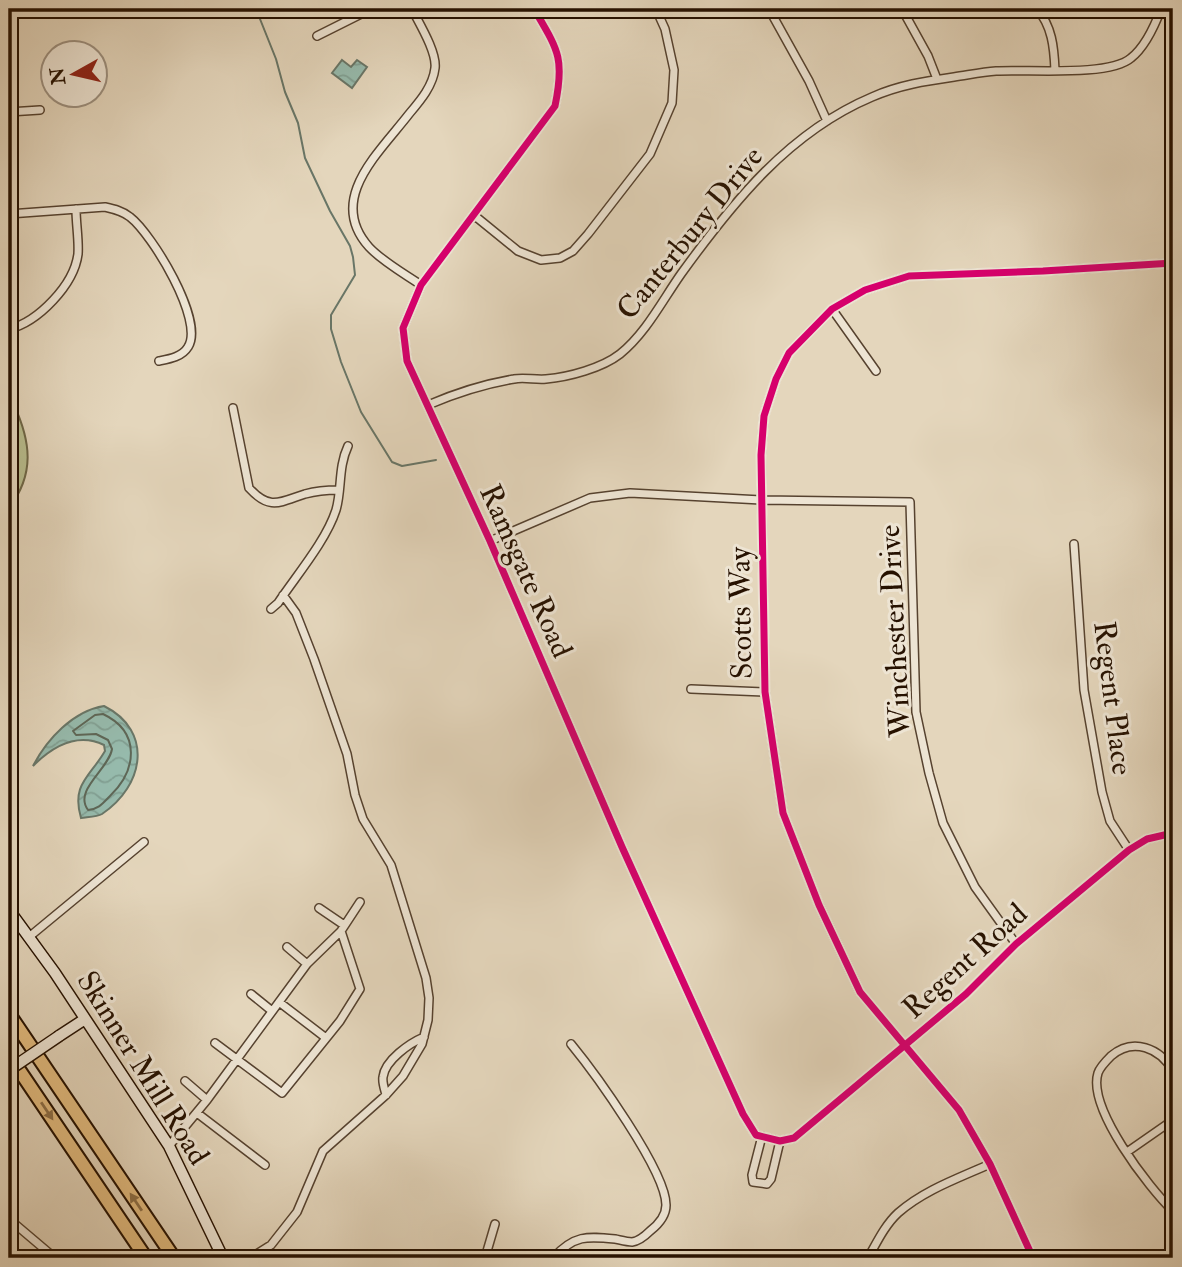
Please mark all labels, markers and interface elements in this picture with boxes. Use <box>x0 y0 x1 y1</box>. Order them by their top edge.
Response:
north arrow <box>38 38 108 108</box>
text: N <box>45 65 71 87</box>
street label: Canterbury Drive <box>609 139 771 327</box>
street label: Ramsgate Road <box>471 479 581 664</box>
street label: Winchester Drive <box>871 524 919 739</box>
street label: Scotts Way <box>721 546 761 679</box>
street label: Regent Place <box>1085 619 1141 777</box>
street label: Regent Road <box>895 895 1035 1027</box>
street label: Skinner Mill Road <box>69 964 217 1172</box>
one-way arrow <box>40 1102 54 1120</box>
one-way arrow <box>129 1192 142 1212</box>

